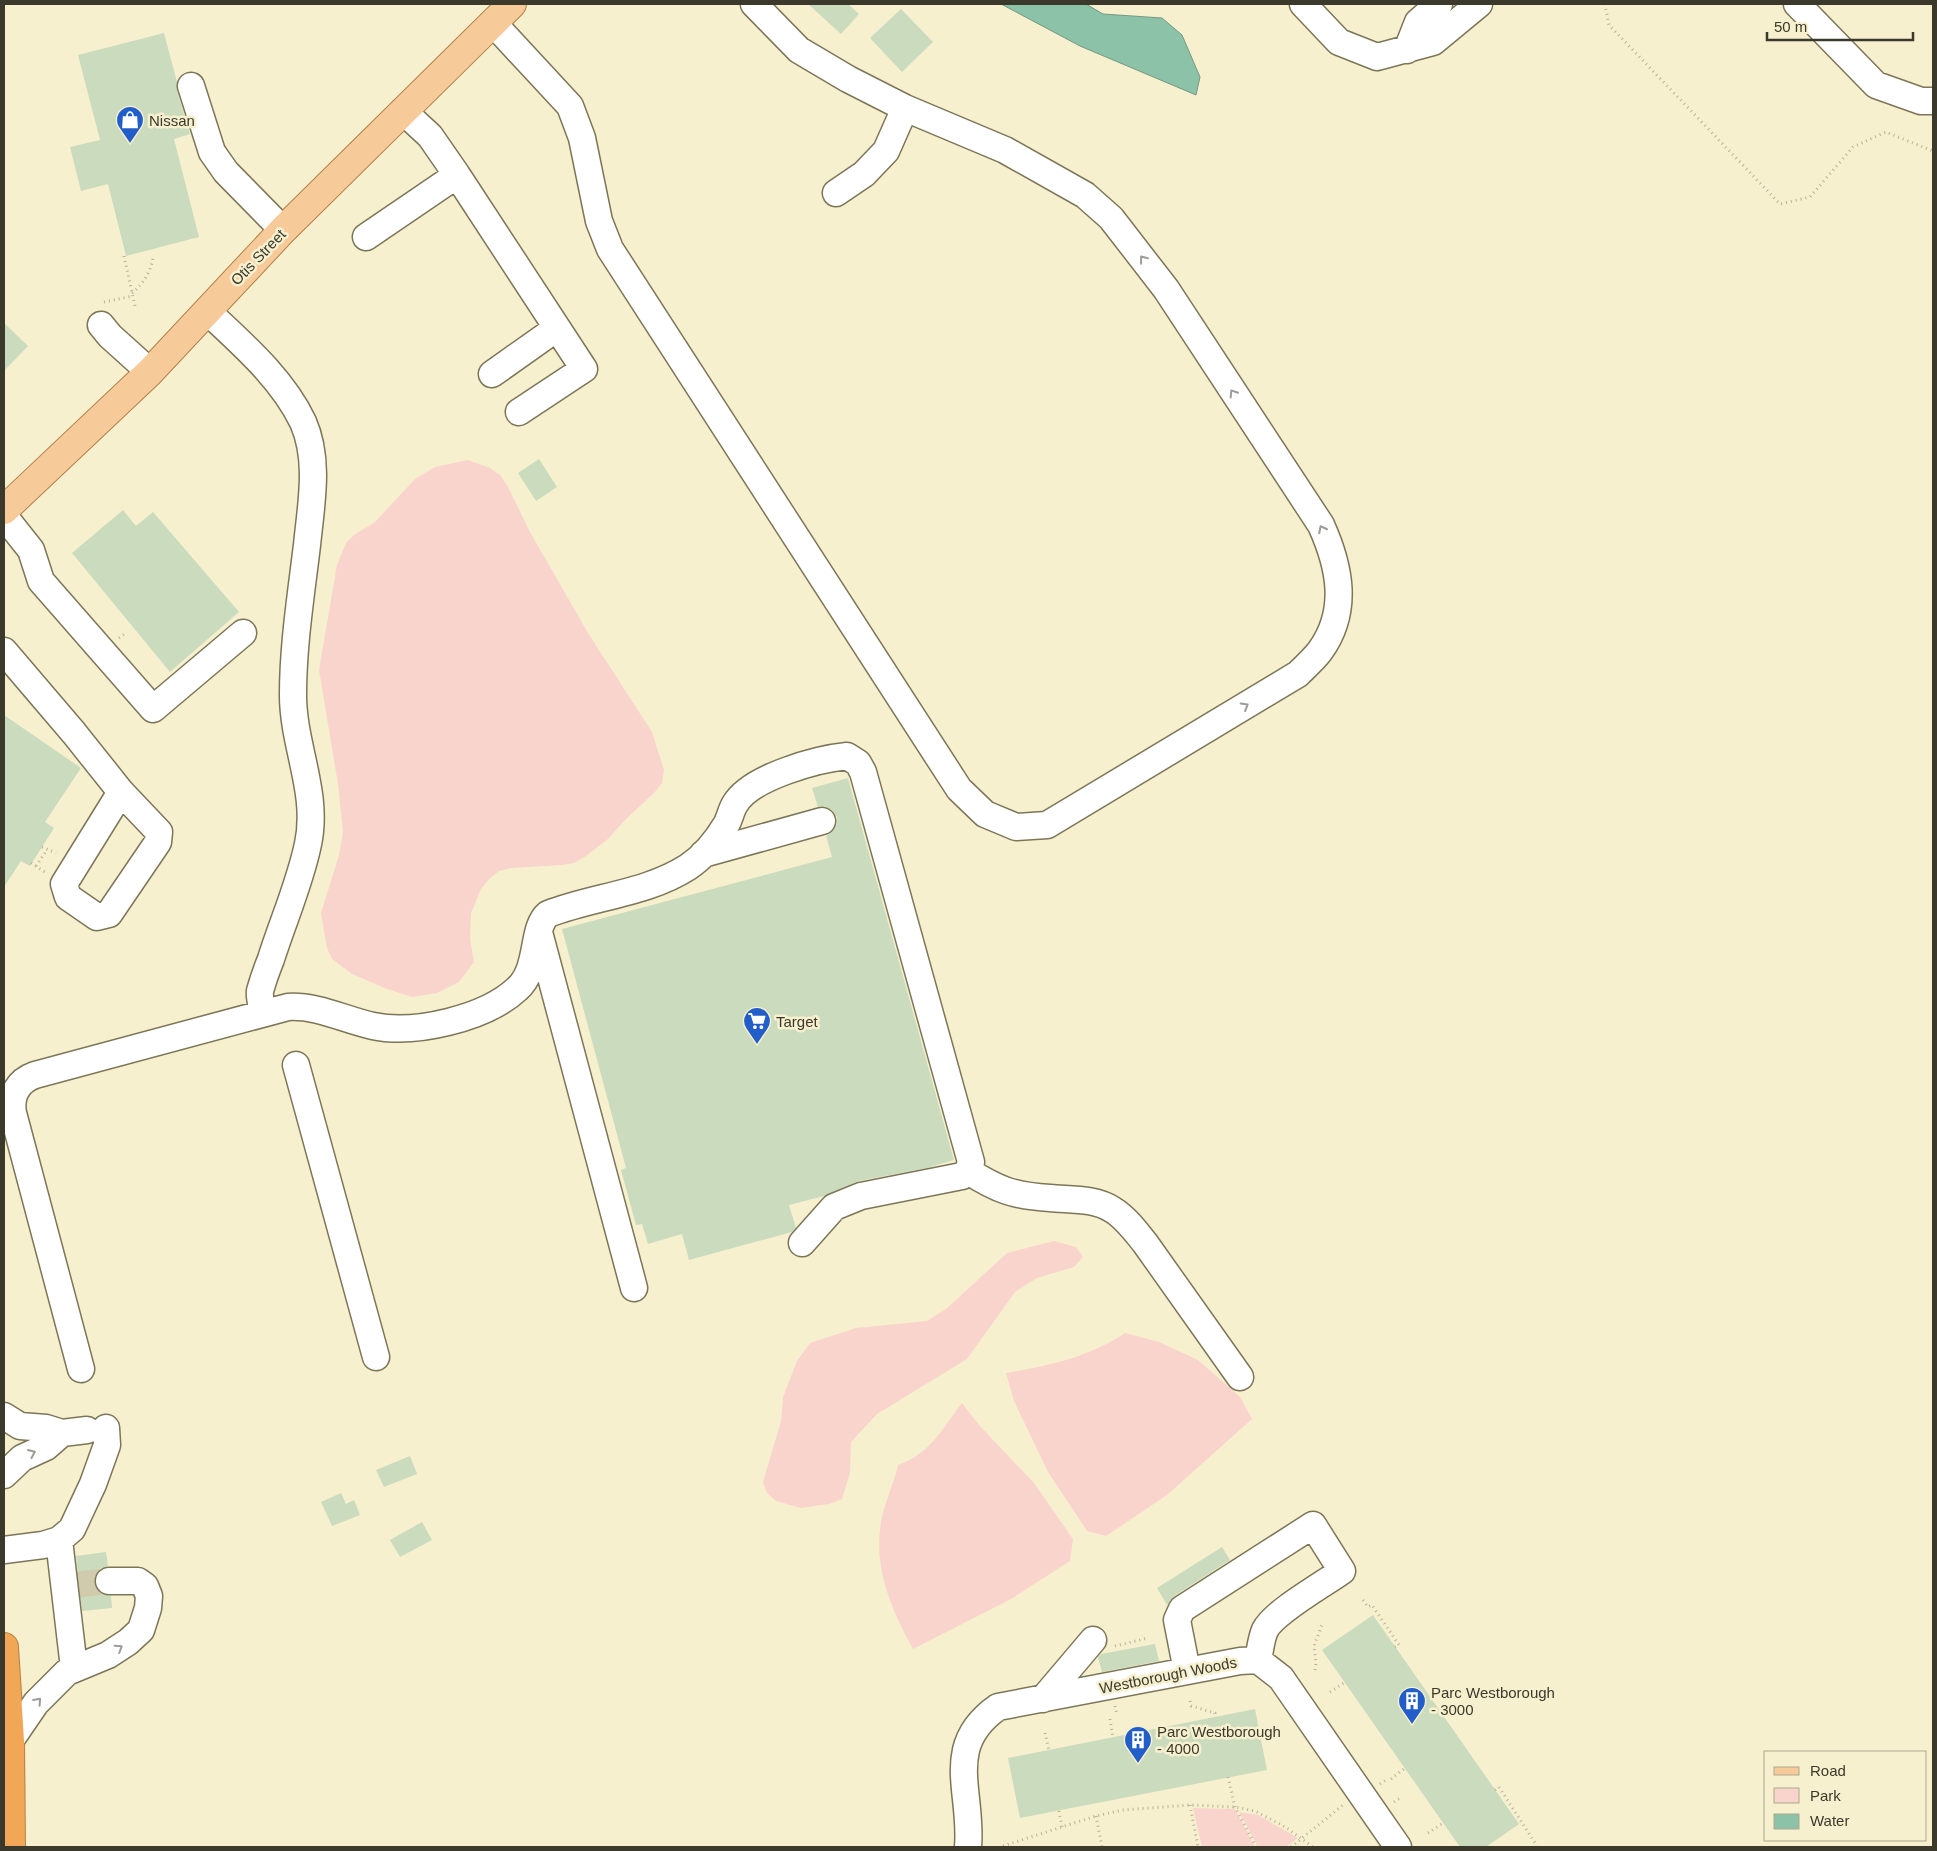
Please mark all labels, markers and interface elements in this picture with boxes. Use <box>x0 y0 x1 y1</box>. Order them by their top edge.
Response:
scale bar <box>1767 10 1913 42</box>
text: 50 m <box>1774 18 1807 35</box>
shop icon: Nissan <box>115 105 145 144</box>
place label: Nissan <box>149 112 195 129</box>
street label: Otis Street <box>227 225 289 288</box>
one-way arrow <box>1140 256 1148 265</box>
one-way arrow <box>1230 390 1240 399</box>
one-way arrow <box>1318 526 1328 535</box>
one-way arrow <box>1239 703 1248 713</box>
supermarket icon: Target <box>742 1006 772 1045</box>
place label: Target <box>776 1013 819 1030</box>
one-way arrow <box>27 1449 36 1460</box>
one-way arrow <box>113 1645 122 1655</box>
street label: Westborough Woods <box>1098 1653 1238 1697</box>
place label: Parc Westborough - 3000 <box>1431 1684 1555 1718</box>
building icon: Parc Westborough - 3000 <box>1397 1686 1427 1725</box>
one-way arrow <box>32 1698 41 1707</box>
place label: Parc Westborough - 4000 <box>1157 1723 1281 1757</box>
building icon: Parc Westborough - 4000 <box>1123 1725 1153 1764</box>
legend <box>1764 1751 1927 1841</box>
text: Road <box>1810 1762 1846 1779</box>
text: Park <box>1810 1787 1841 1804</box>
text: Water <box>1810 1812 1849 1829</box>

